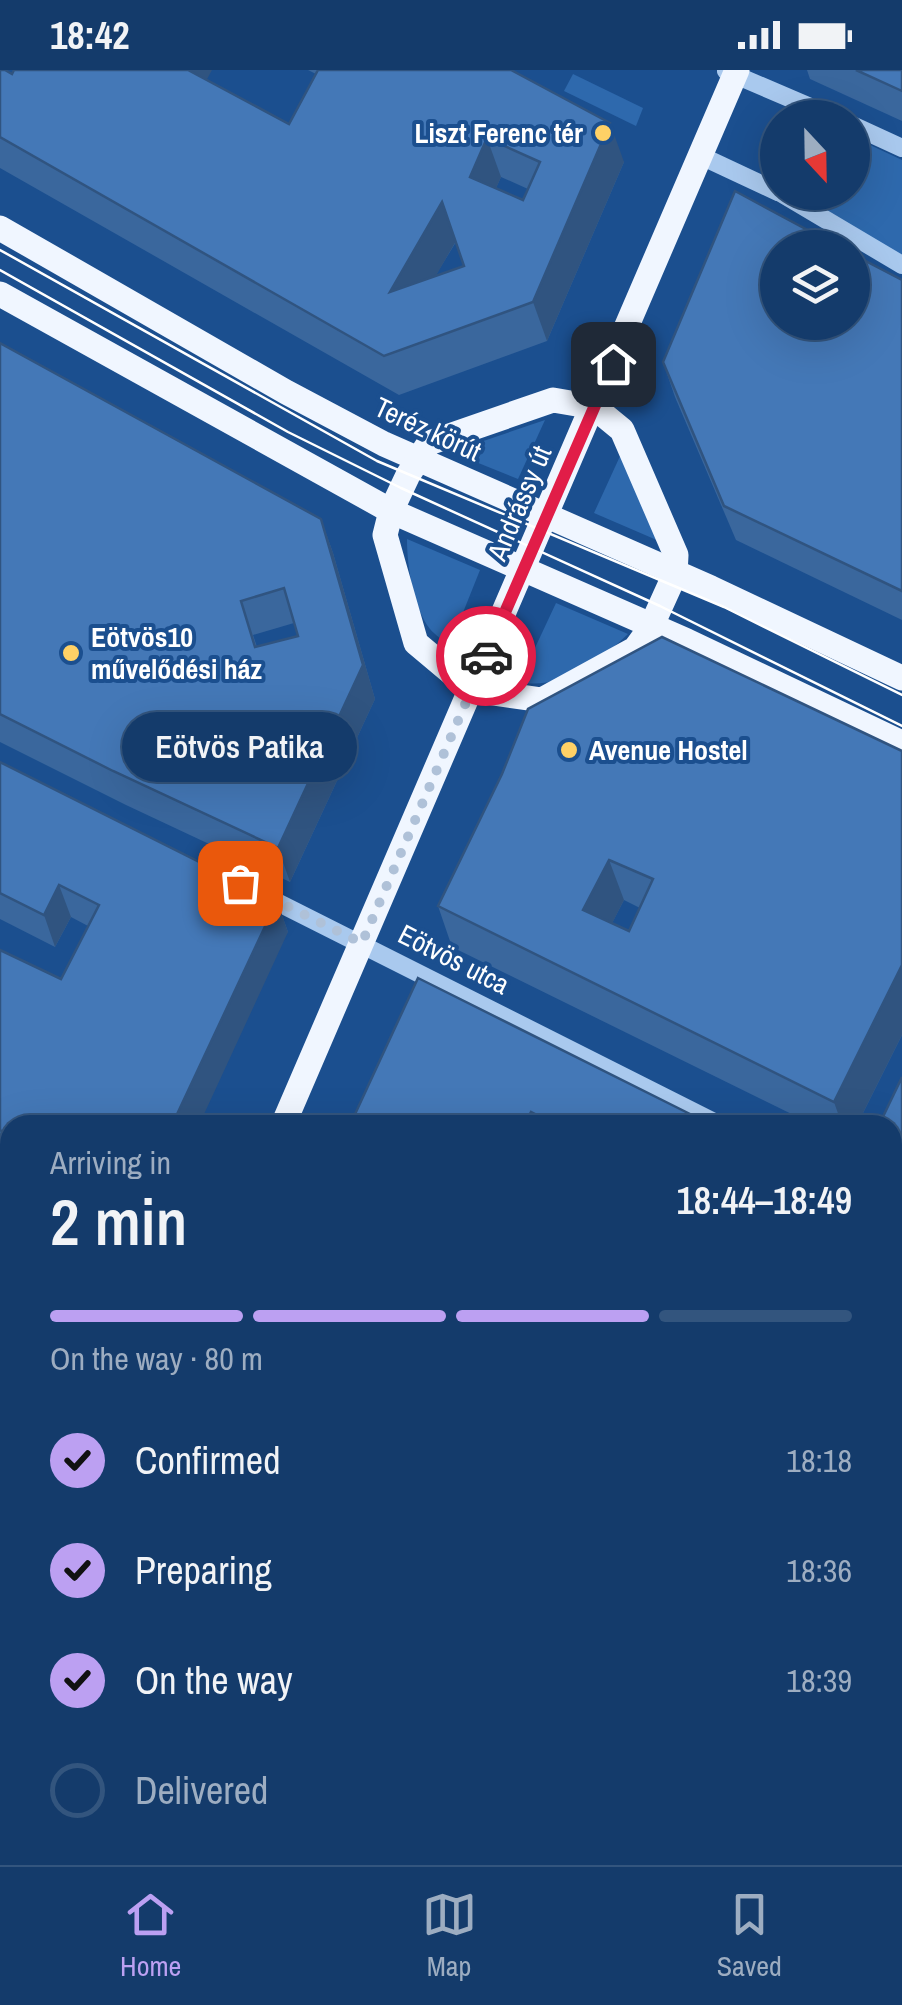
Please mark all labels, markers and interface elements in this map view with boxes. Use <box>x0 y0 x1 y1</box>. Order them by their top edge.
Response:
text: 18:42 <box>50 10 130 61</box>
north arrow <box>760 100 870 210</box>
map controls <box>760 100 870 340</box>
place label: Liszt Ferenc tér <box>414 114 583 152</box>
marker: Liszt Ferenc tér <box>592 122 614 144</box>
button: layers <box>760 230 870 340</box>
pin <box>571 322 656 407</box>
icon: home <box>586 337 641 392</box>
street label: Teréz körút <box>369 388 487 470</box>
street label: Andrássy út <box>477 440 560 567</box>
courier <box>436 606 536 706</box>
place label: Eötvös10 művelődési ház <box>91 618 262 688</box>
icon: car <box>459 629 514 684</box>
marker: Eötvös10 művelődési ház <box>60 642 82 664</box>
callout: Eötvös Patika <box>122 713 358 783</box>
text: Eötvös Patika <box>155 725 324 768</box>
place label: Avenue Hostel <box>589 731 748 769</box>
marker: Avenue Hostel <box>558 739 580 761</box>
pin <box>198 841 283 926</box>
icon: bag <box>213 856 268 911</box>
street label: Eötvös utca <box>392 915 516 1003</box>
text: Arriving in <box>50 1141 171 1184</box>
text: 18:44–18:49 <box>676 1175 852 1226</box>
text: 2 min <box>50 1178 187 1265</box>
text: On the way · 80 m <box>50 1337 263 1380</box>
icon: check <box>50 1433 105 1488</box>
text: Confirmed <box>135 1435 280 1486</box>
text: 18:18 <box>786 1439 852 1482</box>
icon: check <box>50 1543 105 1598</box>
text: Preparing <box>135 1545 272 1596</box>
text: 18:36 <box>786 1549 852 1592</box>
icon: check <box>50 1653 105 1708</box>
text: On the way <box>135 1655 293 1706</box>
text: 18:39 <box>786 1659 852 1702</box>
text: Delivered <box>135 1765 268 1816</box>
tab: Home <box>120 1887 181 1985</box>
tab: Map <box>422 1887 477 1985</box>
tab: Saved <box>717 1887 782 1985</box>

